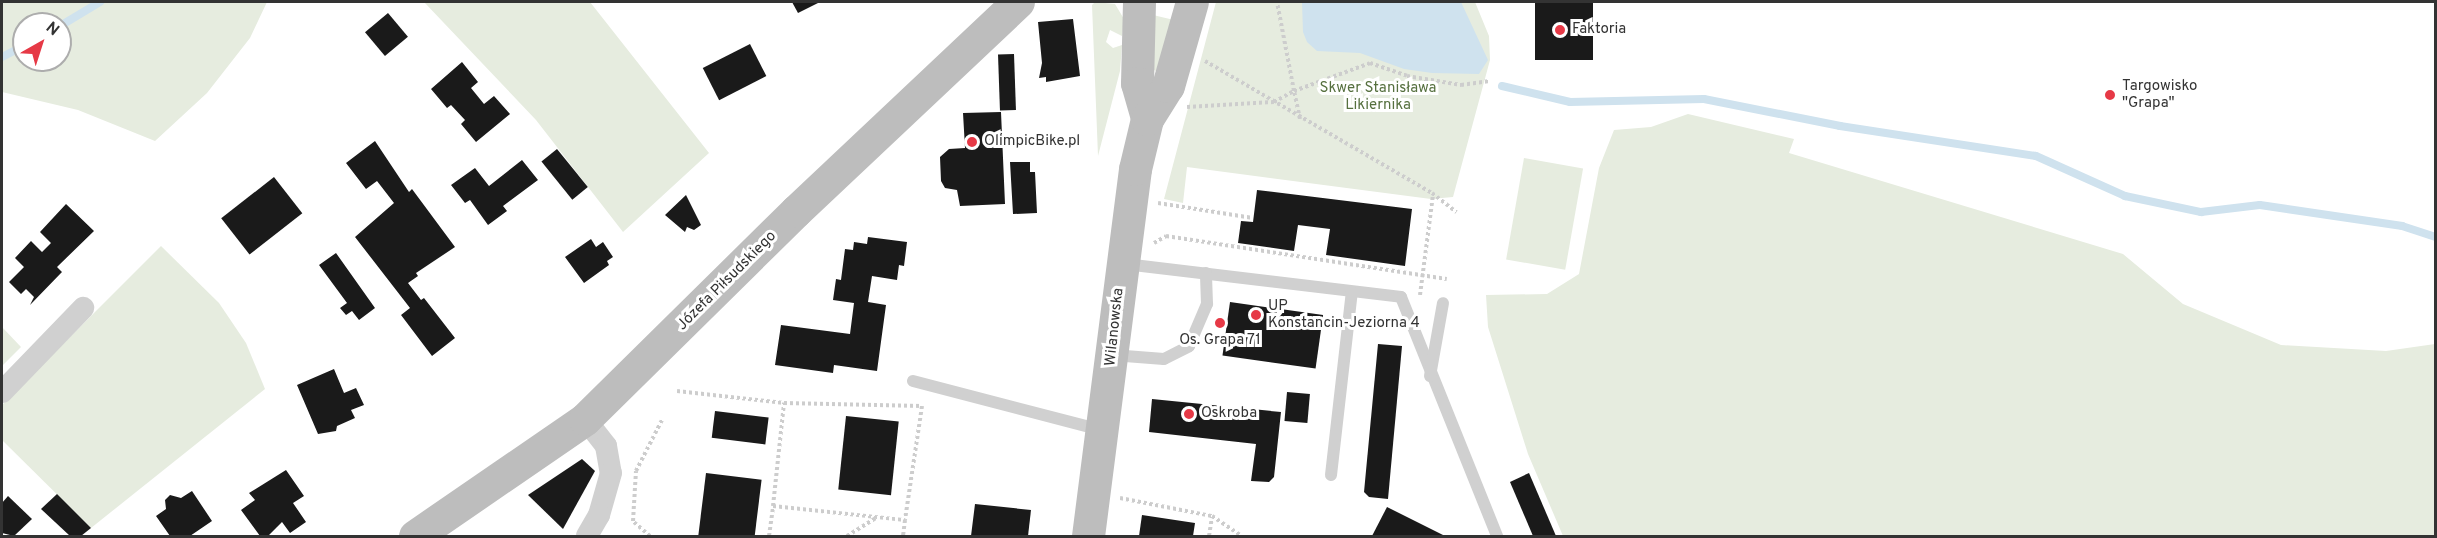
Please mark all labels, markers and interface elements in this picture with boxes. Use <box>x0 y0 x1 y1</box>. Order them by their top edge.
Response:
north arrow <box>12 12 72 72</box>
text: N <box>41 18 63 41</box>
place label: Faktoria <box>1572 21 1626 39</box>
marker: Faktoria <box>1553 23 1567 37</box>
place label: Targowisko "Grapa" <box>2122 77 2197 112</box>
park label: Skwer Stanisława Likiernika <box>1320 79 1436 114</box>
marker: Targowisko "Grapa" <box>2103 88 2117 102</box>
place label: OlimpicBike.pl <box>984 133 1080 151</box>
marker: OlimpicBike.pl <box>965 135 979 149</box>
street label: Józefa Piłsudskiego <box>674 228 780 334</box>
street label: Wilanowska <box>1102 287 1128 367</box>
place label: UP Konstancin-Jeziorna 4 <box>1268 297 1420 332</box>
marker: UP Konstancin-Jeziorna 4 <box>1249 308 1263 322</box>
marker: Os. Grapa 71 <box>1213 316 1227 330</box>
place label: Os. Grapa 71 <box>1179 332 1261 350</box>
place label: Oskroba <box>1201 405 1257 423</box>
marker: Oskroba <box>1182 407 1196 421</box>

